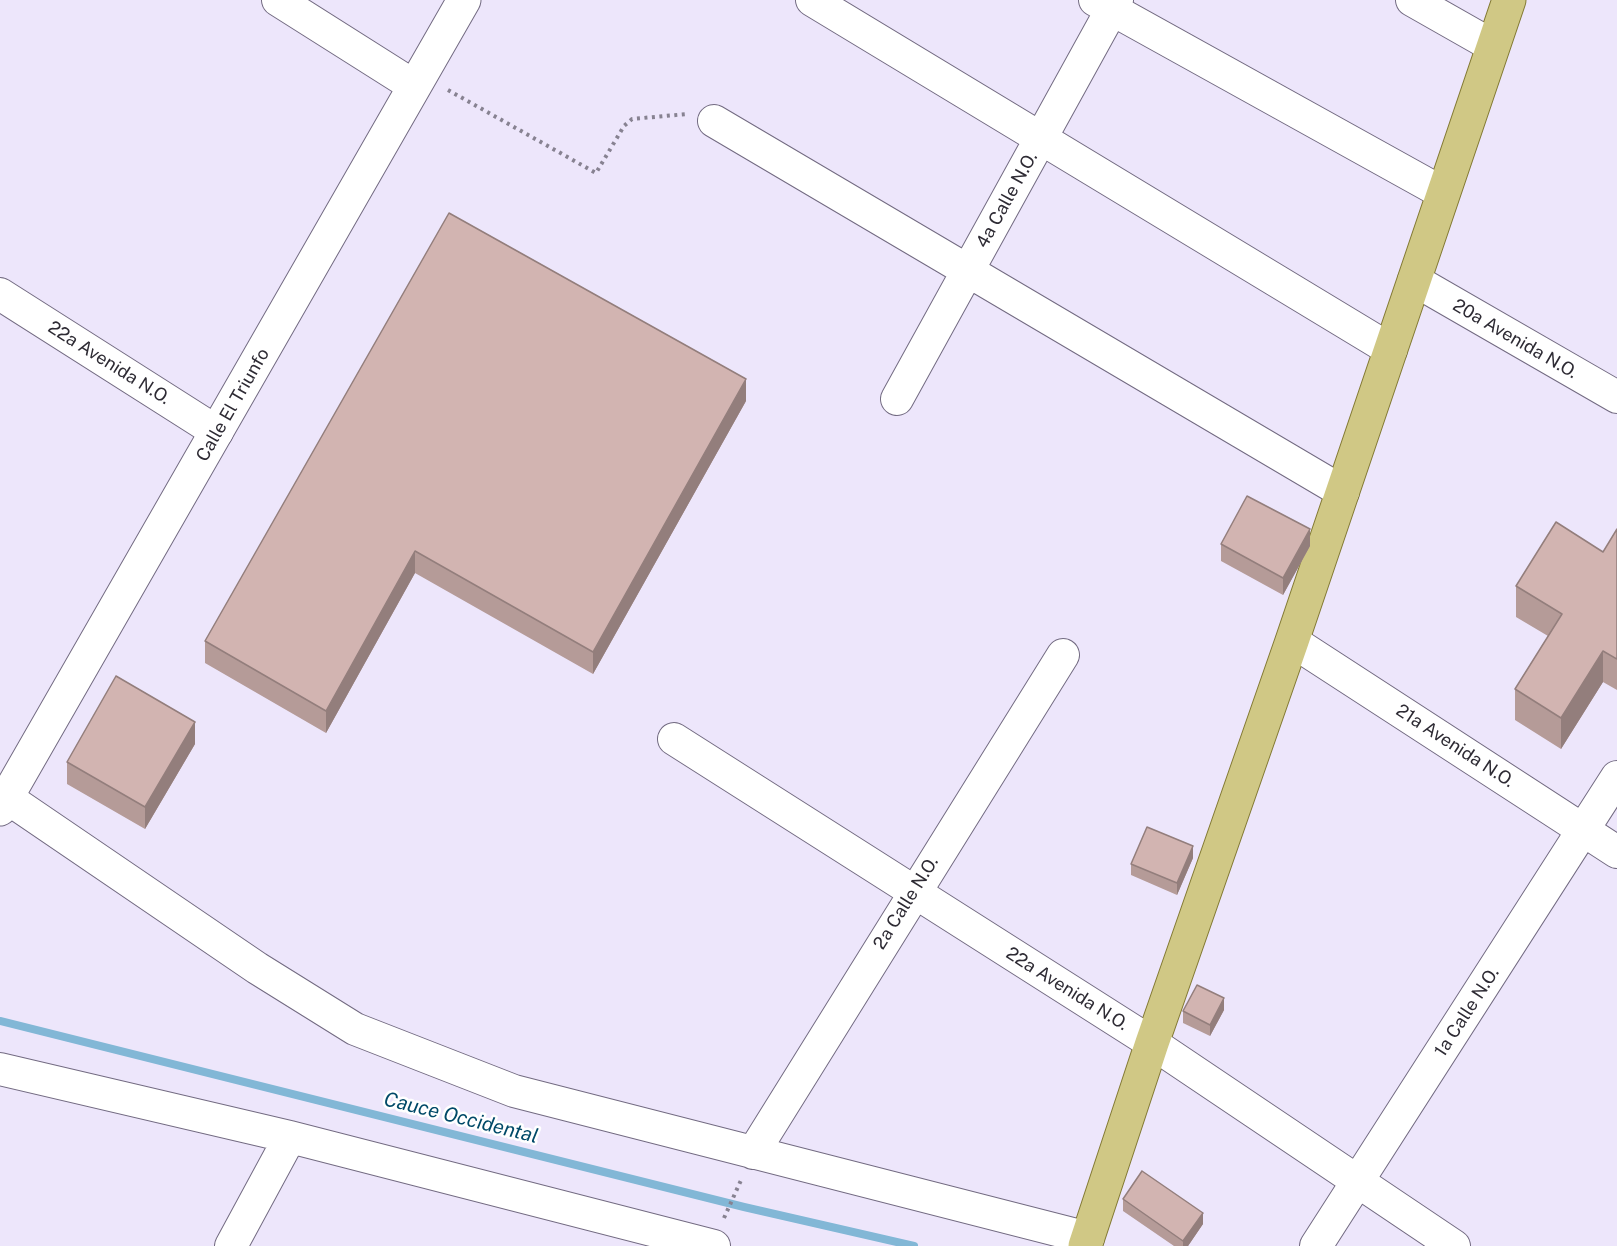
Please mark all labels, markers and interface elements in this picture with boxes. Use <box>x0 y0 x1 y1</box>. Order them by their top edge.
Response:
street label: 4a Calle N.O. <box>972 148 1042 252</box>
street label: 20a Avenida N.O. <box>1449 295 1581 383</box>
street label: 22a Avenida N.O. <box>44 317 174 409</box>
street label: Calle El Triunfo <box>192 345 274 465</box>
street label: 21a Avenida N.O. <box>1392 700 1518 792</box>
street label: 2a Calle N.O. <box>869 852 943 954</box>
street label: 22a Avenida N.O. <box>1002 943 1132 1035</box>
street label: 1a Calle N.O. <box>1430 963 1504 1061</box>
water label: Cauce Occidental <box>381 1087 541 1149</box>

